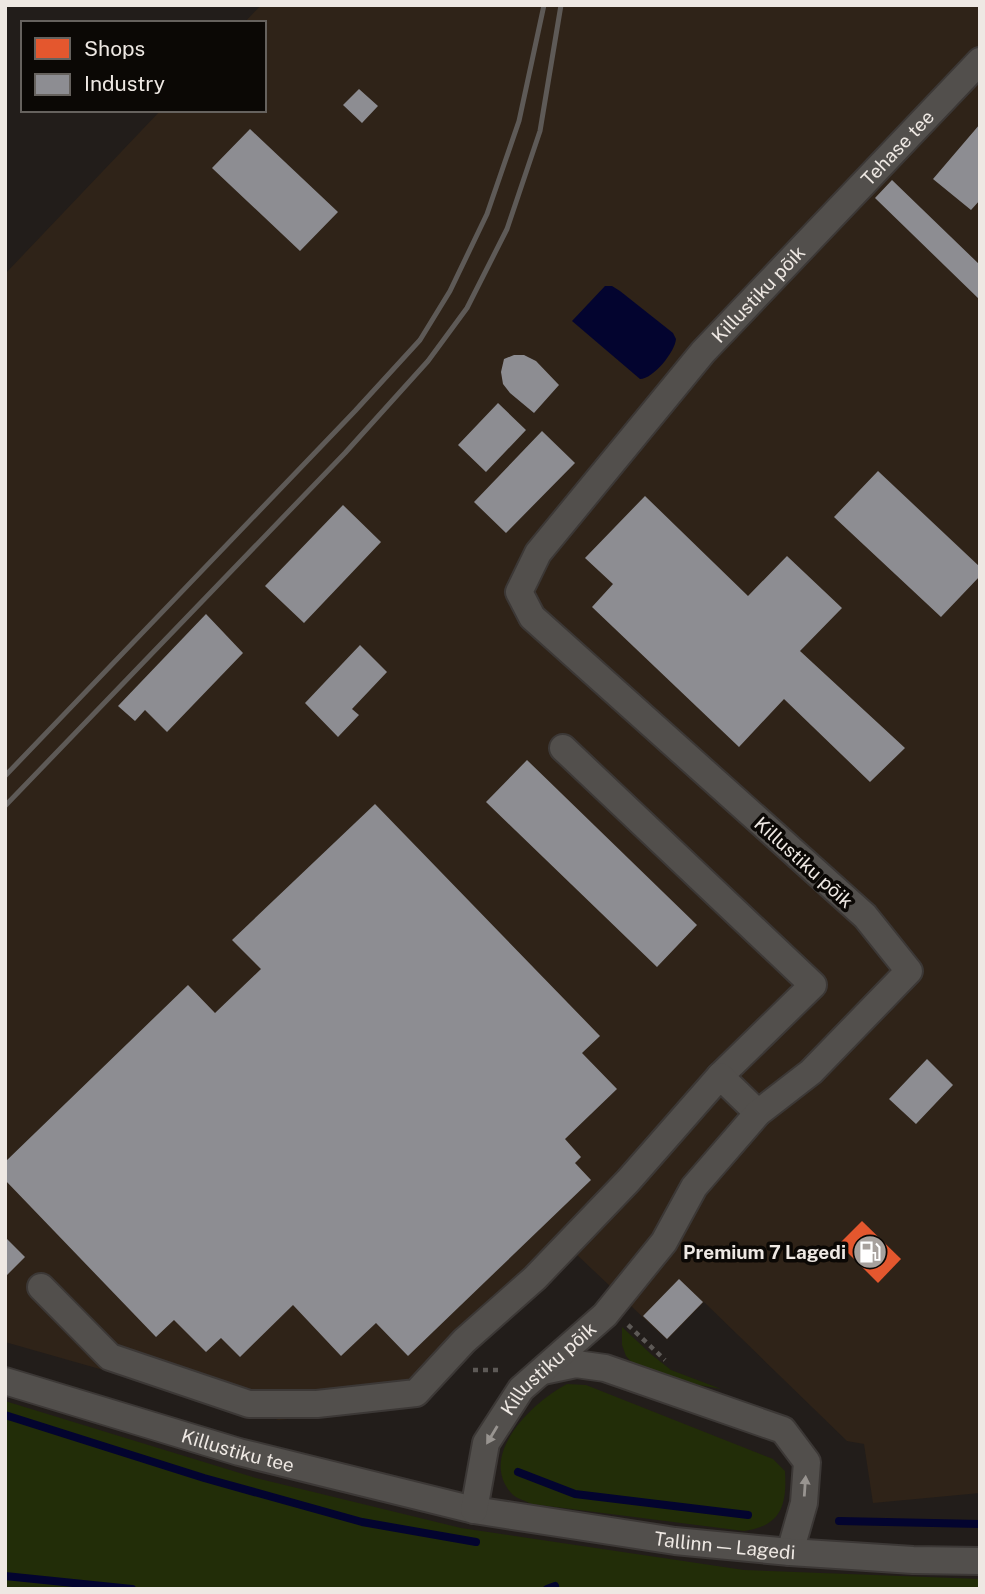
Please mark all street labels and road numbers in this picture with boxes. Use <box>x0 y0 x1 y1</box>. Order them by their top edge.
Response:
street label: Tehase tee <box>856 106 938 190</box>
street label: Killustiku põik <box>707 241 809 347</box>
street label: Killustiku põik <box>750 812 858 912</box>
street label: Killustiku põik <box>496 1317 601 1419</box>
street label: Killustiku tee <box>179 1424 297 1476</box>
street label: Tallinn — Lagedi <box>653 1527 796 1563</box>

